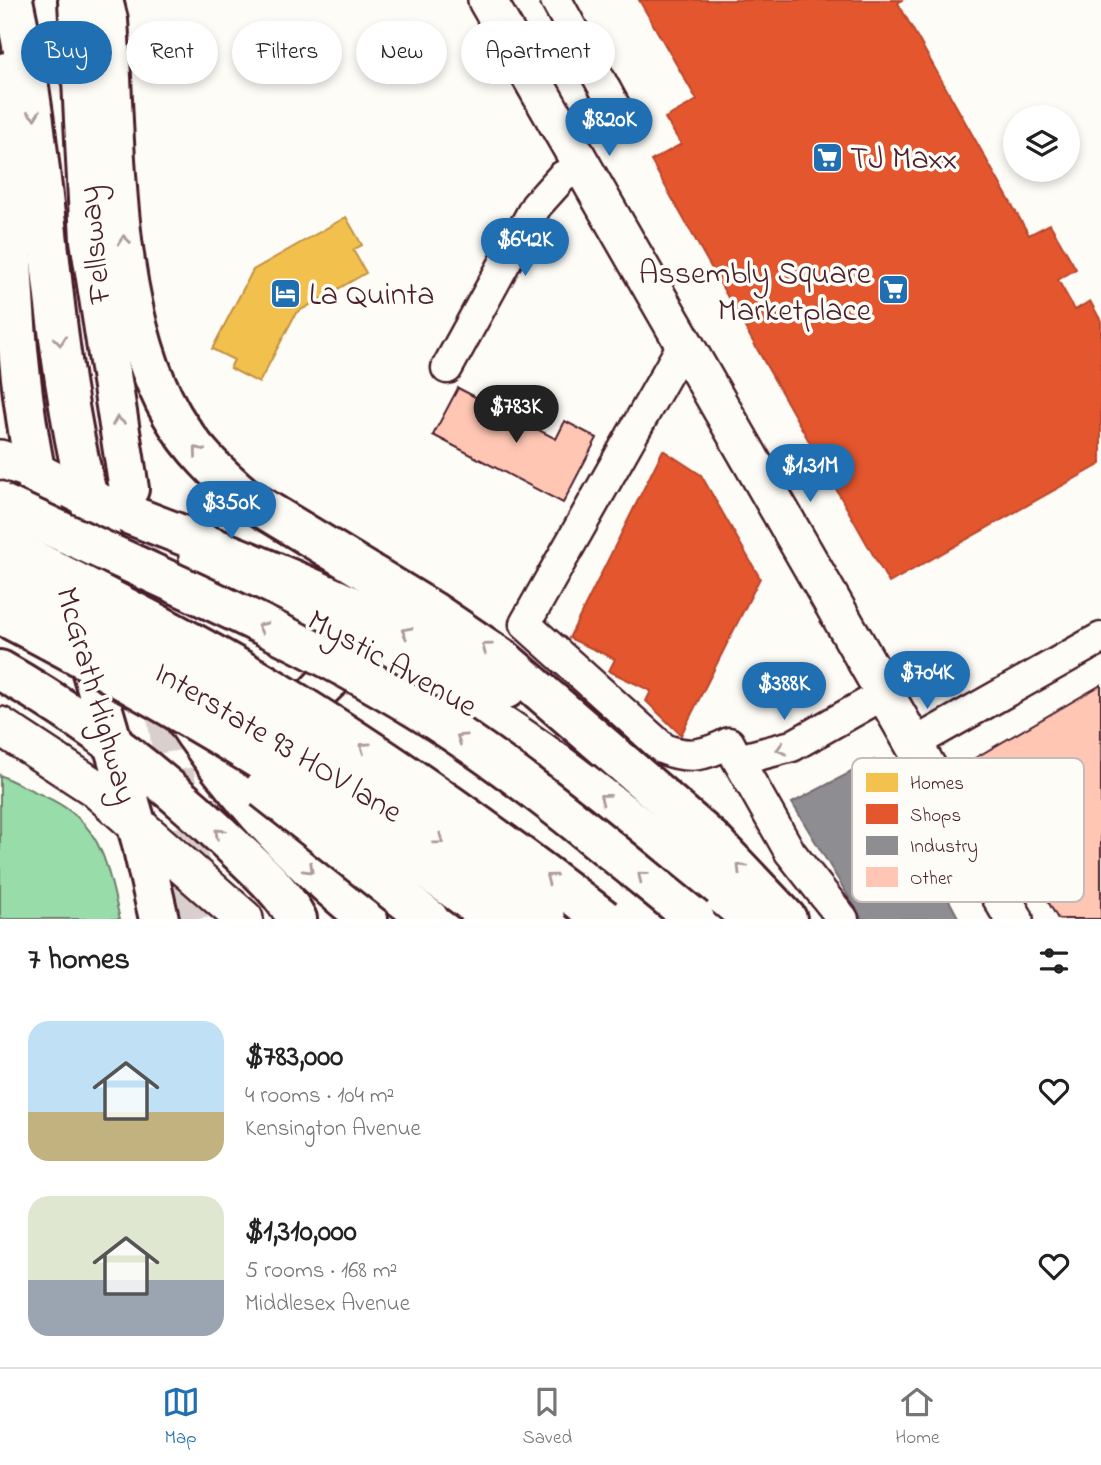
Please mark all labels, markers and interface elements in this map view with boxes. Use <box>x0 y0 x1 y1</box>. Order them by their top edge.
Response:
chip: Buy <box>21 21 112 84</box>
chip: Rent <box>126 21 218 84</box>
chip: Filters <box>232 21 342 84</box>
chip: New <box>356 21 447 84</box>
chip: Apartment <box>461 21 615 84</box>
pin: $820K <box>560 99 658 158</box>
text: $820K <box>581 104 637 137</box>
map controls <box>1003 105 1080 182</box>
button: layers <box>1003 105 1080 182</box>
one-way arrow <box>27 109 42 121</box>
place label: TJ Maxx <box>850 137 957 184</box>
supermarket icon: TJ Maxx <box>810 140 844 174</box>
street label: Fellsway <box>67 183 126 307</box>
pin: $642K <box>476 218 574 278</box>
text: $642K <box>497 224 553 257</box>
one-way arrow <box>117 234 132 245</box>
place label: Assembly Square Marketplace <box>639 252 872 336</box>
place label: La Quinta <box>309 273 434 320</box>
supermarket icon: Assembly Square Marketplace <box>877 273 911 307</box>
hotel icon: La Quinta <box>269 276 303 310</box>
one-way arrow <box>52 335 67 347</box>
pin: $783K <box>467 386 565 445</box>
text: $783K <box>490 391 542 424</box>
one-way arrow <box>111 416 126 427</box>
pin: $1.31M <box>753 444 867 504</box>
one-way arrow <box>194 447 206 460</box>
text: $1.31M <box>782 450 838 483</box>
pin: $350K <box>182 482 280 541</box>
text: $350K <box>202 487 260 520</box>
street label: McGrath Highway <box>41 582 148 810</box>
street label: Mystic Avenue <box>298 599 485 731</box>
one-way arrow <box>257 622 269 636</box>
one-way arrow <box>401 626 414 640</box>
one-way arrow <box>481 643 494 656</box>
street label: Interstate 93 HOV lane <box>144 651 411 837</box>
pin: $704K <box>878 652 976 711</box>
text: $704K <box>900 657 954 690</box>
pin: $388K <box>735 662 833 722</box>
text: $388K <box>758 668 810 701</box>
one-way arrow <box>456 733 469 746</box>
one-way arrow <box>775 741 787 755</box>
one-way arrow <box>359 742 372 755</box>
legend <box>852 758 1084 902</box>
text: Homes <box>910 771 964 798</box>
one-way arrow <box>599 794 612 806</box>
text: Shops <box>910 803 961 830</box>
one-way arrow <box>214 828 227 841</box>
one-way arrow <box>431 832 444 844</box>
text: Industry <box>910 834 978 862</box>
one-way arrow <box>301 860 314 873</box>
one-way arrow <box>737 864 750 877</box>
text: Other <box>910 866 952 893</box>
one-way arrow <box>637 871 649 884</box>
one-way arrow <box>545 873 558 886</box>
text: 7 homes <box>28 939 130 983</box>
icon: filters <box>1035 942 1073 980</box>
text: $783,000 <box>245 1036 343 1080</box>
icon: home <box>84 1049 168 1133</box>
icon: heart <box>1035 1072 1073 1110</box>
text: 4 rooms · 104 m² <box>245 1080 394 1113</box>
text: Kensington Avenue <box>245 1113 421 1146</box>
text: $1,310,000 <box>245 1211 357 1255</box>
icon: home <box>84 1224 168 1308</box>
icon: heart <box>1035 1247 1073 1285</box>
text: 5 rooms · 168 m² <box>245 1255 397 1288</box>
text: Middlesex Avenue <box>245 1288 410 1321</box>
tab: Map <box>162 1383 200 1452</box>
tab: Saved <box>523 1383 572 1452</box>
tab: Home <box>895 1383 939 1452</box>

